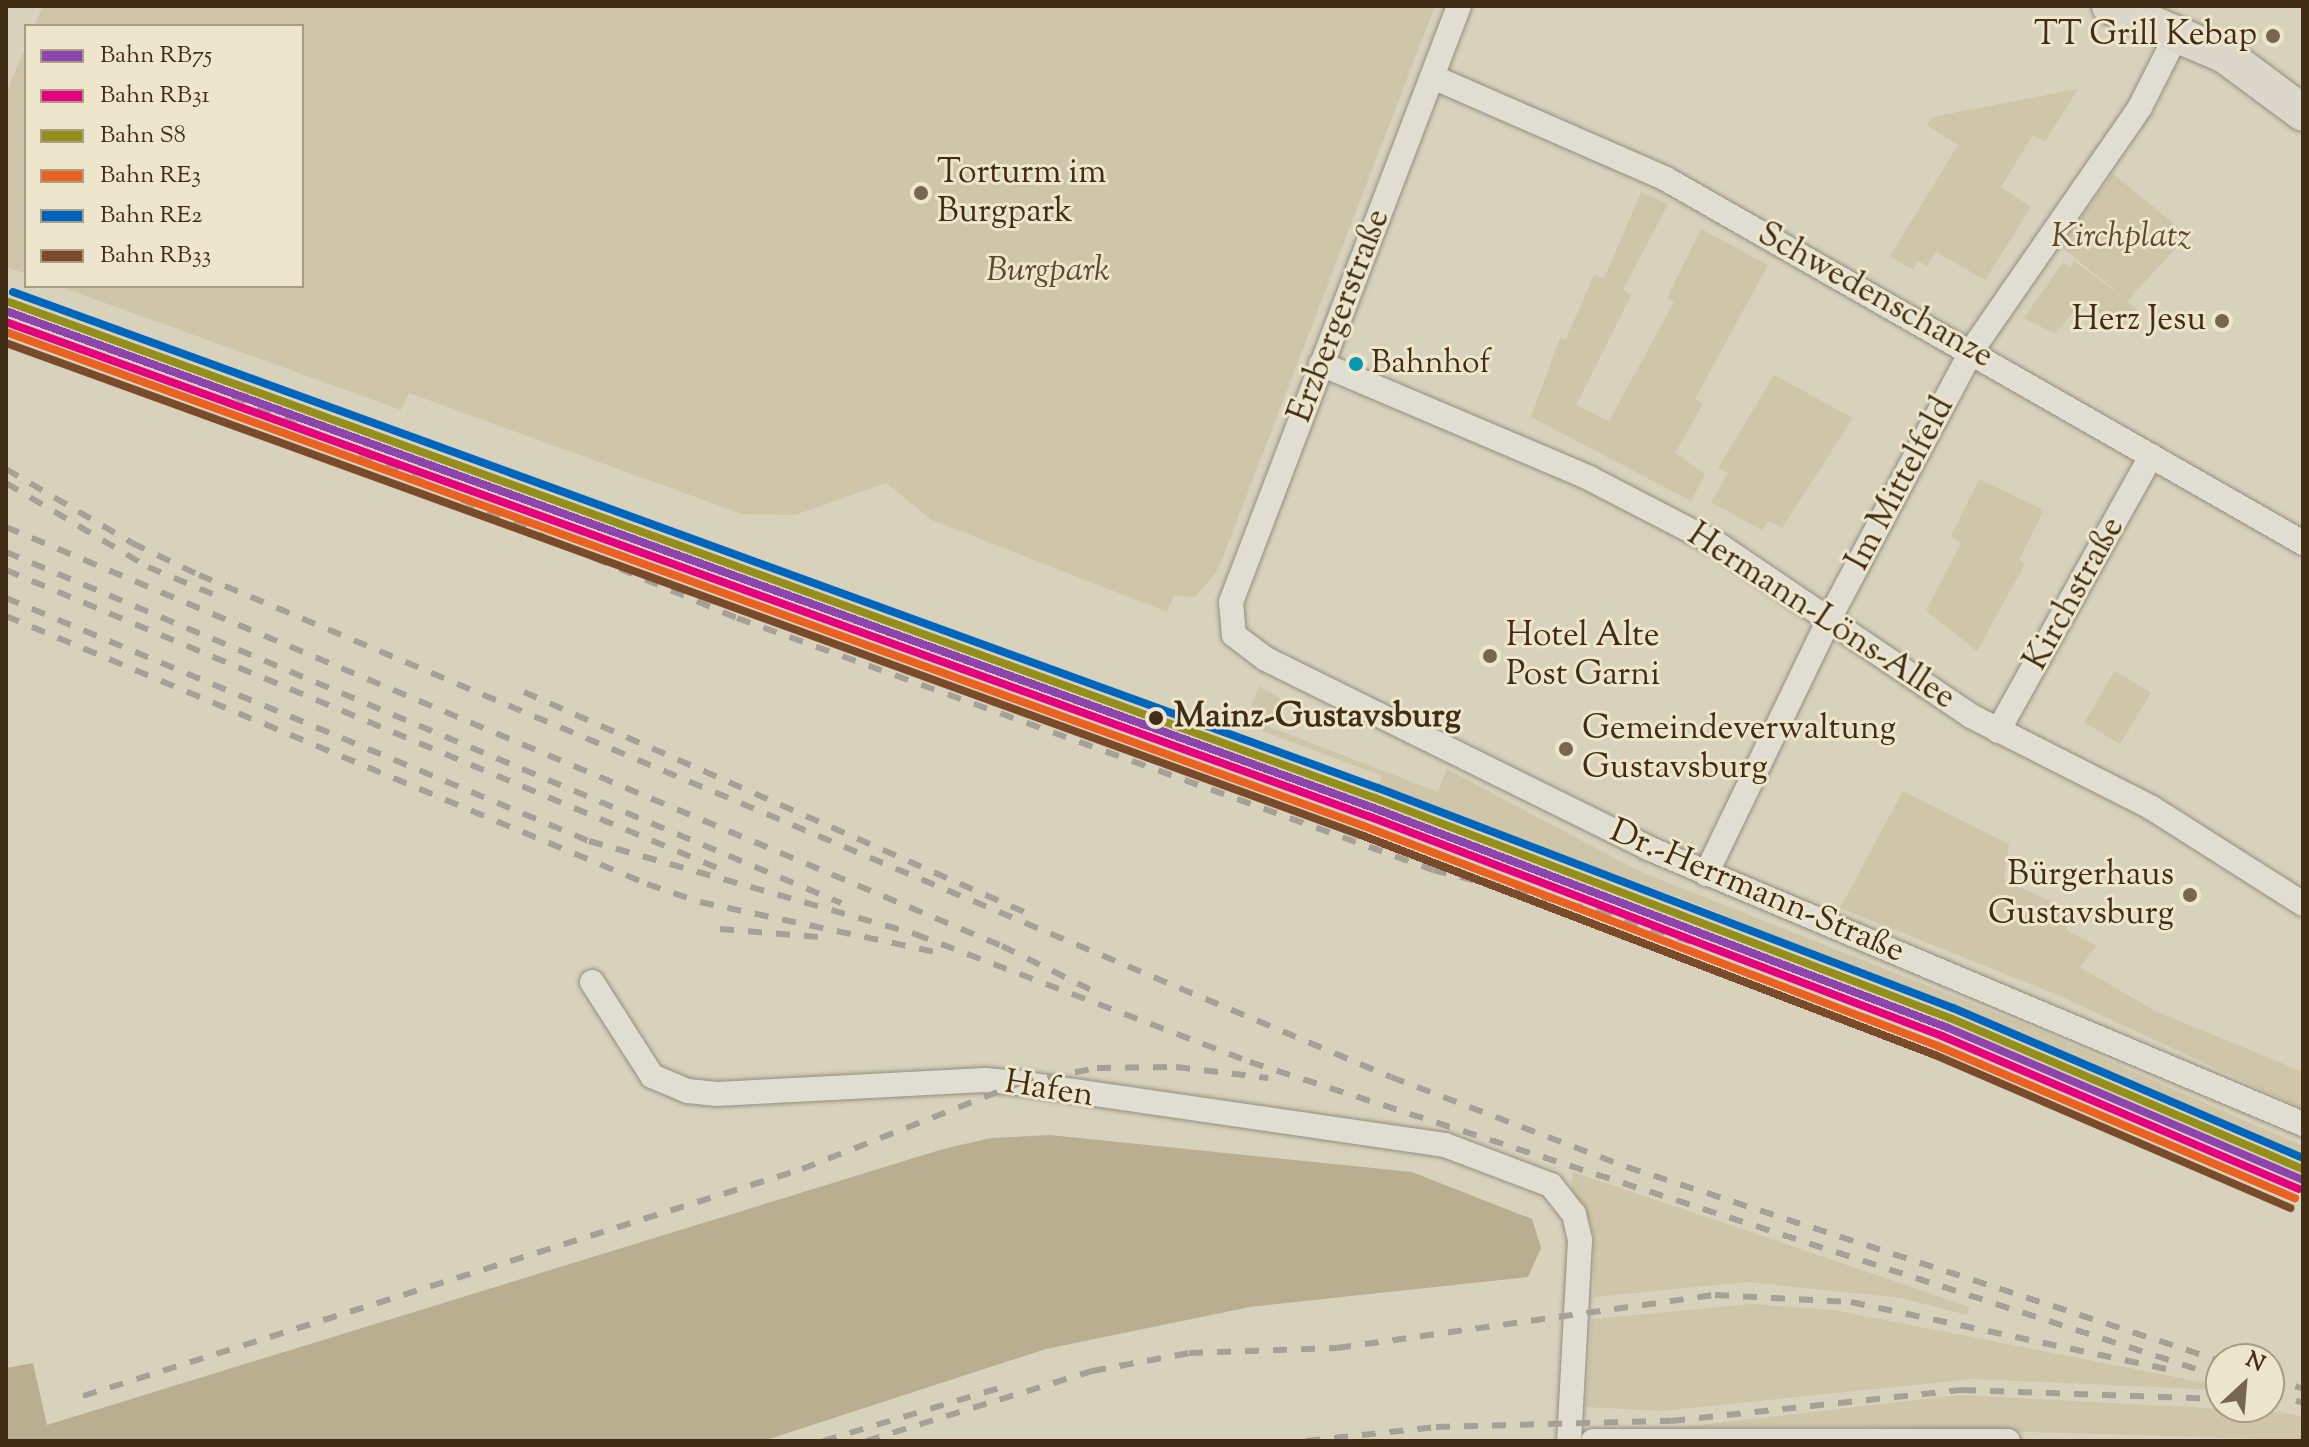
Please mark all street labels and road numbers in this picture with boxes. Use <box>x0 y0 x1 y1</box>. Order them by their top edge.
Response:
street label: Erzbergerstraße <box>1281 204 1399 428</box>
street label: Schwedenschanze <box>1750 214 2000 378</box>
street label: Im Mittelfeld <box>1838 390 1964 578</box>
street label: Kirchstraße <box>2016 510 2134 678</box>
street label: Hermann-Löns-Allee <box>1679 515 1963 719</box>
street label: Dr.-Herrmann-Straße <box>1604 811 1910 973</box>
street label: Hafen <box>1002 1063 1096 1117</box>

